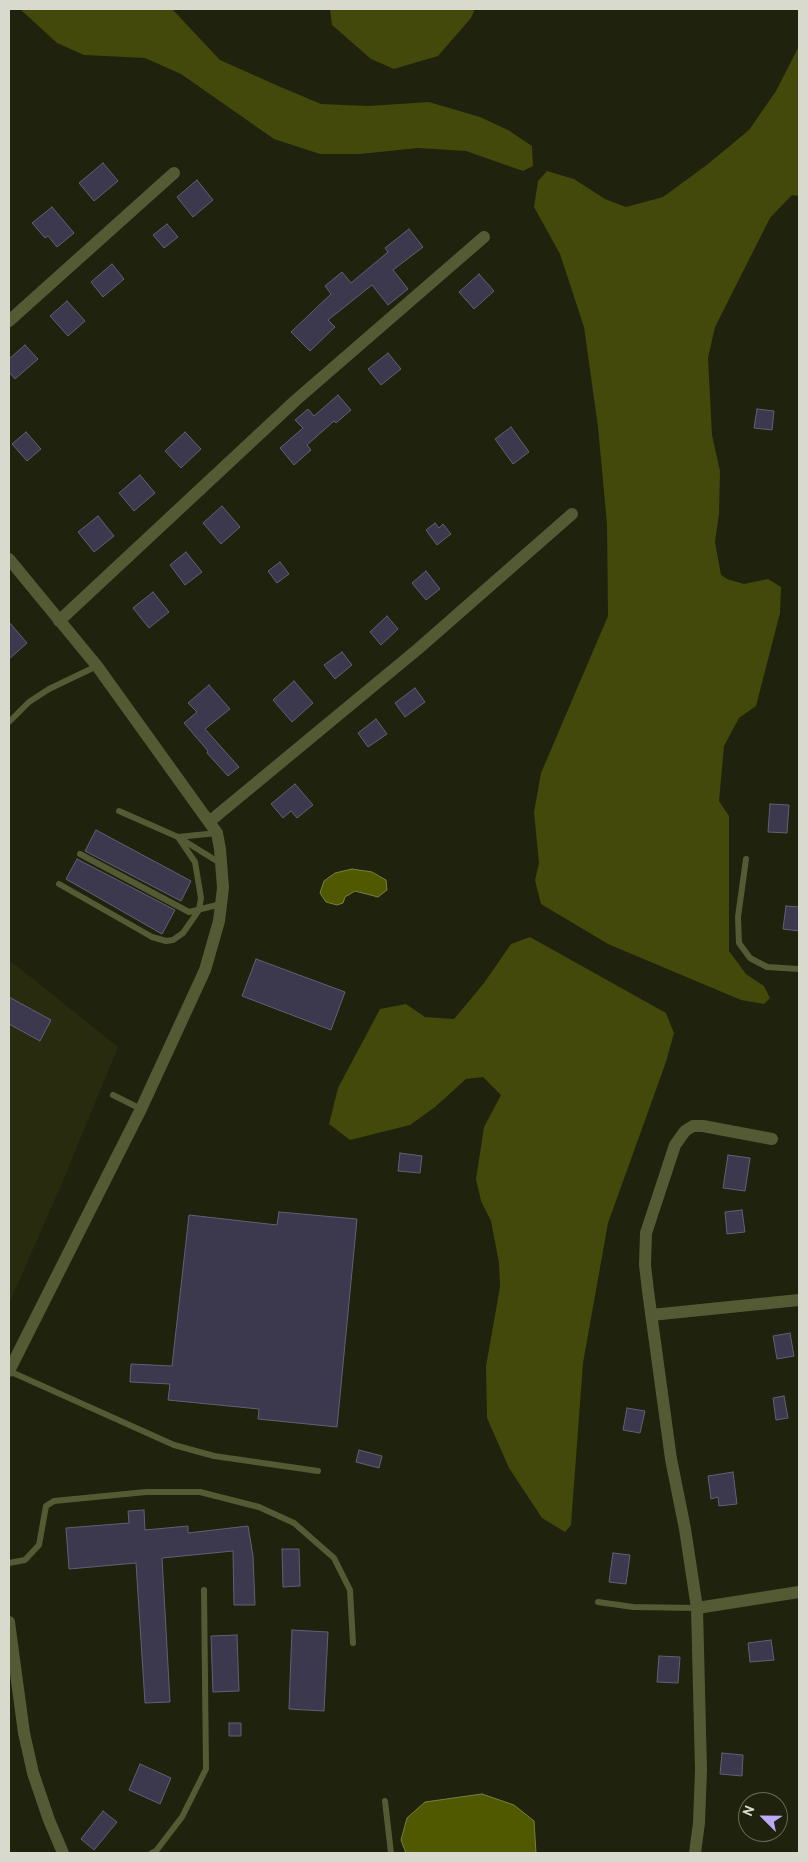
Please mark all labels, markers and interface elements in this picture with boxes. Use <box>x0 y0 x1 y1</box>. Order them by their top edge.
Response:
north arrow <box>738 1792 788 1842</box>
text: N <box>740 1803 759 1819</box>

